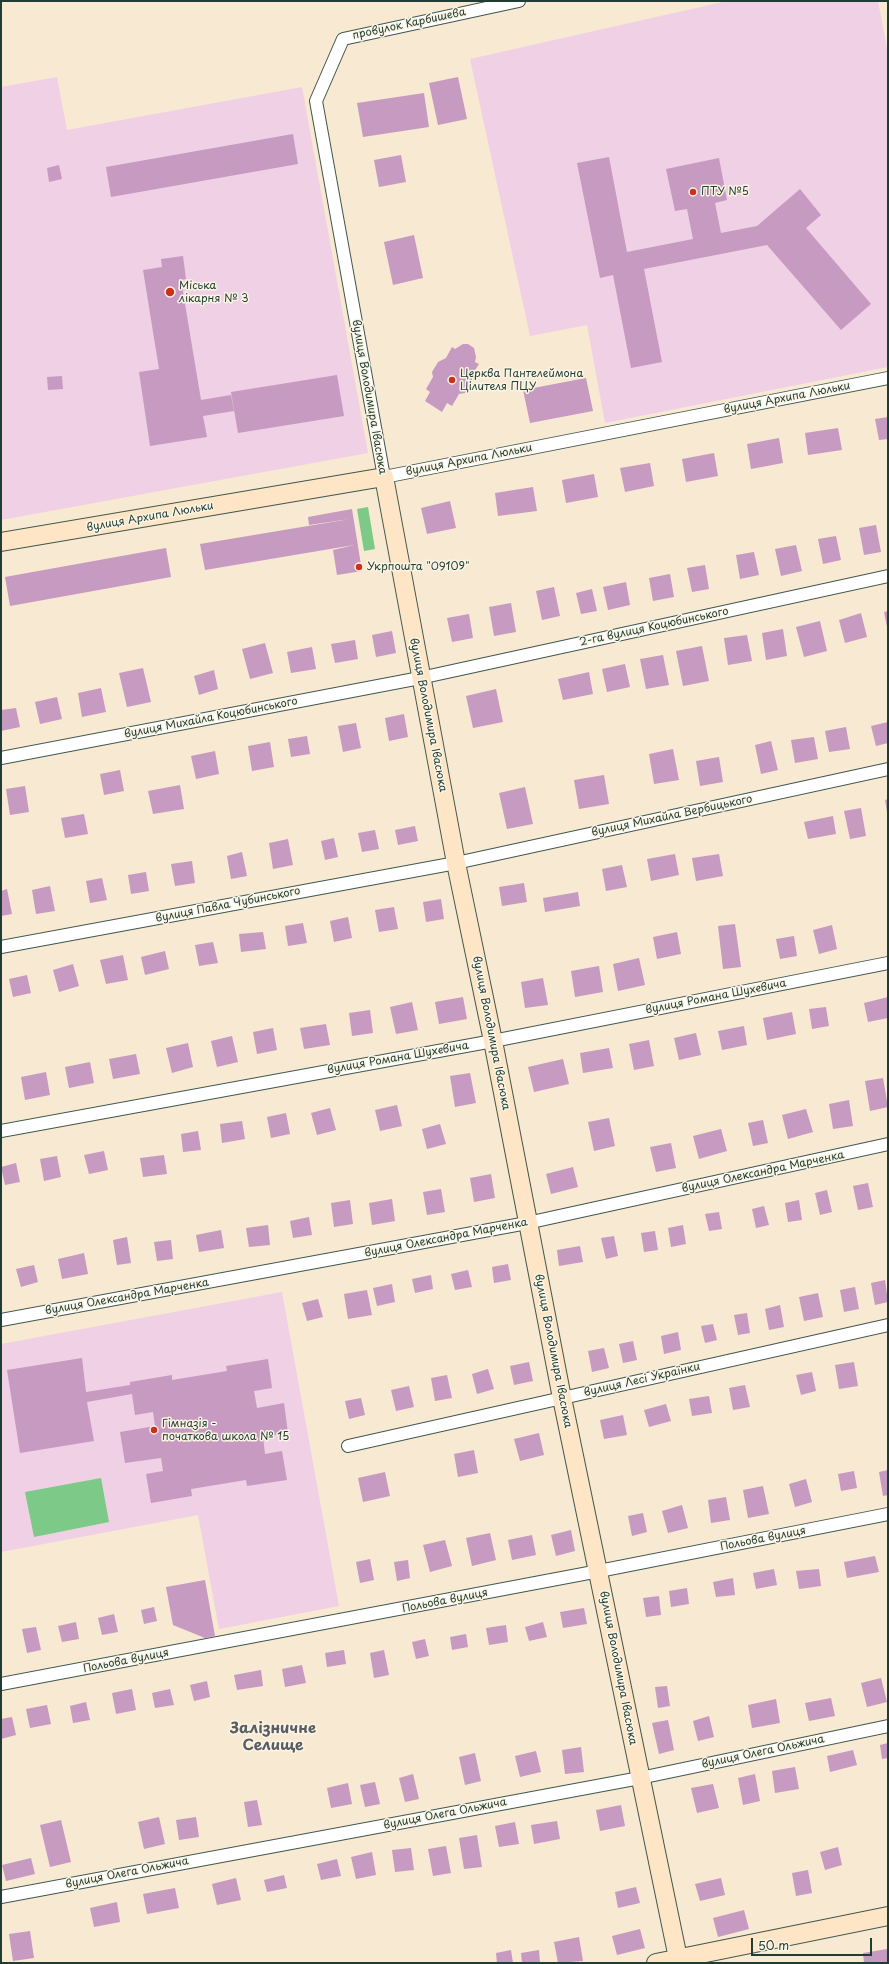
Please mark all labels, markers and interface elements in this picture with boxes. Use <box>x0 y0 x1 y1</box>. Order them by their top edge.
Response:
street label: провулок Карбишева <box>351 6 467 42</box>
place label: ПТУ №5 <box>701 185 749 199</box>
marker: ПТУ №5 <box>688 187 698 197</box>
place label: Міська лікарня № 3 <box>179 279 248 305</box>
marker: Міська лікарня № 3 <box>164 286 176 298</box>
street label: вулиця Володимира Івасюка <box>349 319 389 475</box>
place label: Церква Пантелеймона Цілителя ПЦУ <box>460 367 583 393</box>
marker: Церква Пантелеймона Цілителя ПЦУ <box>447 375 457 385</box>
street label: вулиця Архипа Люльки <box>723 379 851 417</box>
street label: вулиця Архипа Люльки <box>405 441 533 479</box>
street label: вулиця Архипа Люльки <box>86 499 214 535</box>
place label: Укрпошта "09109" <box>367 560 470 574</box>
marker: Укрпошта "09109" <box>354 562 364 572</box>
street label: 2-га вулиця Коцюбинського <box>578 605 730 649</box>
street label: вулиця Володимира Івасюка <box>407 637 449 793</box>
street label: вулиця Михайла Коцюбинського <box>123 695 299 741</box>
street label: вулиця Михайла Вербицького <box>590 792 754 840</box>
street label: вулиця Павла Чубинського <box>154 884 302 926</box>
street label: вулиця Володимира Івасюка <box>470 955 512 1111</box>
street label: вулиця Романа Шухевича <box>644 977 788 1017</box>
street label: вулиця Романа Шухевича <box>326 1039 470 1077</box>
street label: вулиця Олександра Марченка <box>681 1148 845 1196</box>
street label: вулиця Олександра Марченка <box>363 1216 529 1260</box>
street label: вулиця Володимира Івасюка <box>532 1273 574 1429</box>
street label: вулиця Олександра Марченка <box>44 1276 210 1318</box>
street label: вулиця Лесі Українки <box>583 1360 701 1400</box>
place label: Гімназія - початкова школа № 15 <box>162 1417 289 1443</box>
marker: Гімназія - початкова школа № 15 <box>149 1425 159 1435</box>
street label: Польова вулиця <box>719 1524 807 1554</box>
street label: Польова вулиця <box>401 1586 489 1616</box>
street label: вулиця Володимира Івасюка <box>597 1590 639 1746</box>
street label: Польова вулиця <box>82 1646 170 1676</box>
district label: Залізничне Селище <box>230 1720 316 1755</box>
street label: вулиця Олега Ольжича <box>700 1733 826 1771</box>
street label: вулиця Олега Ольжича <box>382 1796 508 1832</box>
street label: вулиця Олега Ольжича <box>64 1855 190 1891</box>
scale bar <box>753 1930 874 1956</box>
text: 50 m <box>758 1936 789 1954</box>

